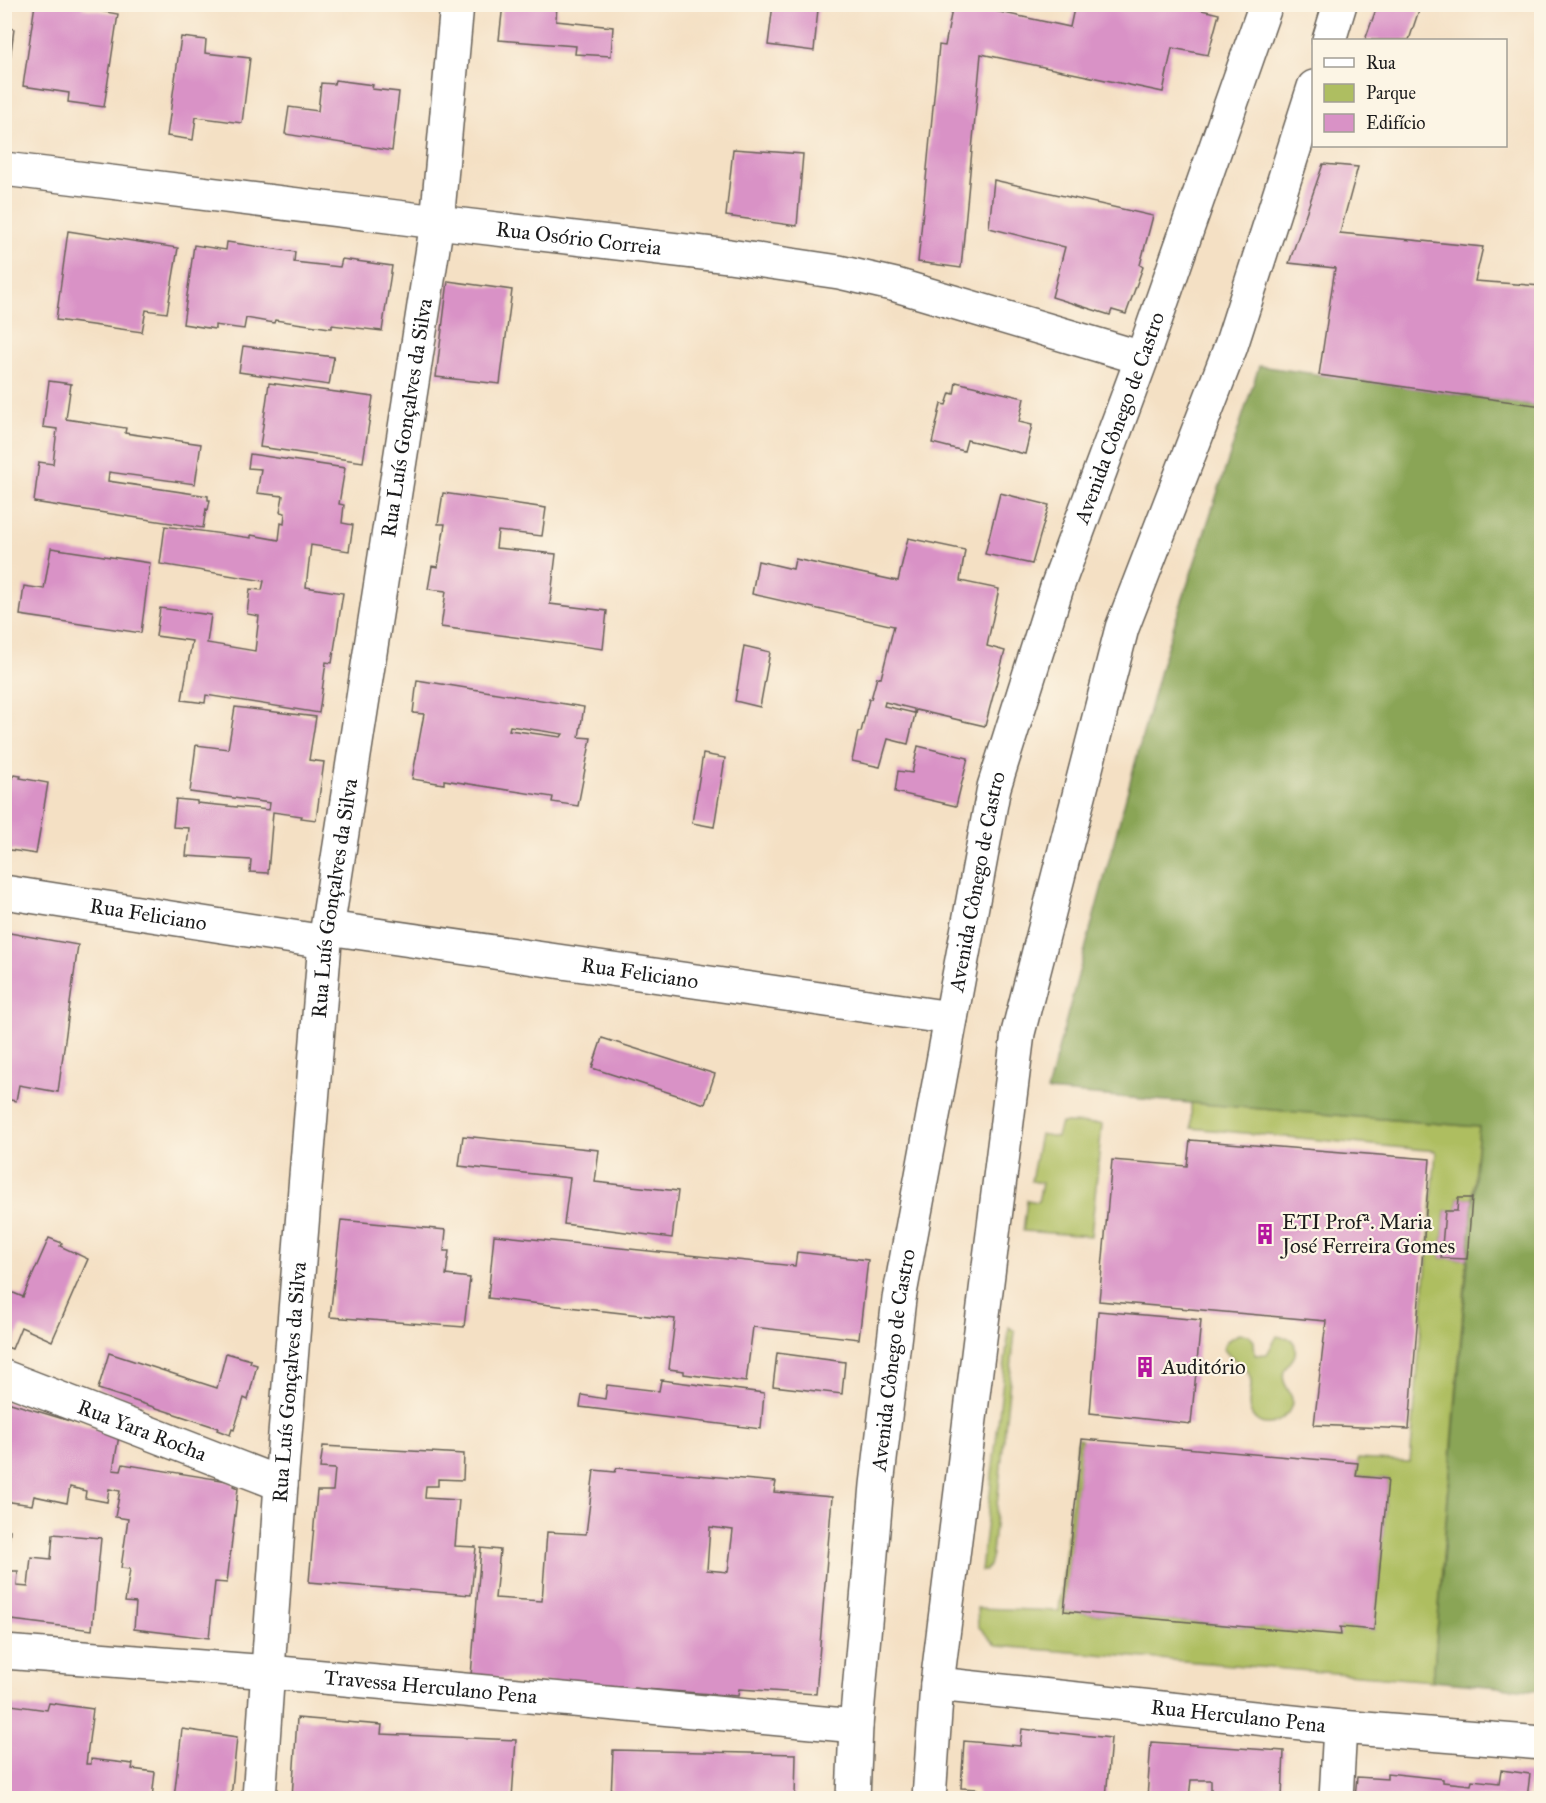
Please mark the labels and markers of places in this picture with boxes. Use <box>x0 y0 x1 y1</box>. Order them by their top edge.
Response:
place label: ETI Profª. Maria José Ferreira Gomes <box>1280 1209 1455 1259</box>
building icon: ETI Profª. Maria José Ferreira Gomes <box>1253 1222 1277 1246</box>
place label: Auditório <box>1161 1354 1246 1380</box>
building icon: Auditório <box>1133 1355 1157 1379</box>

